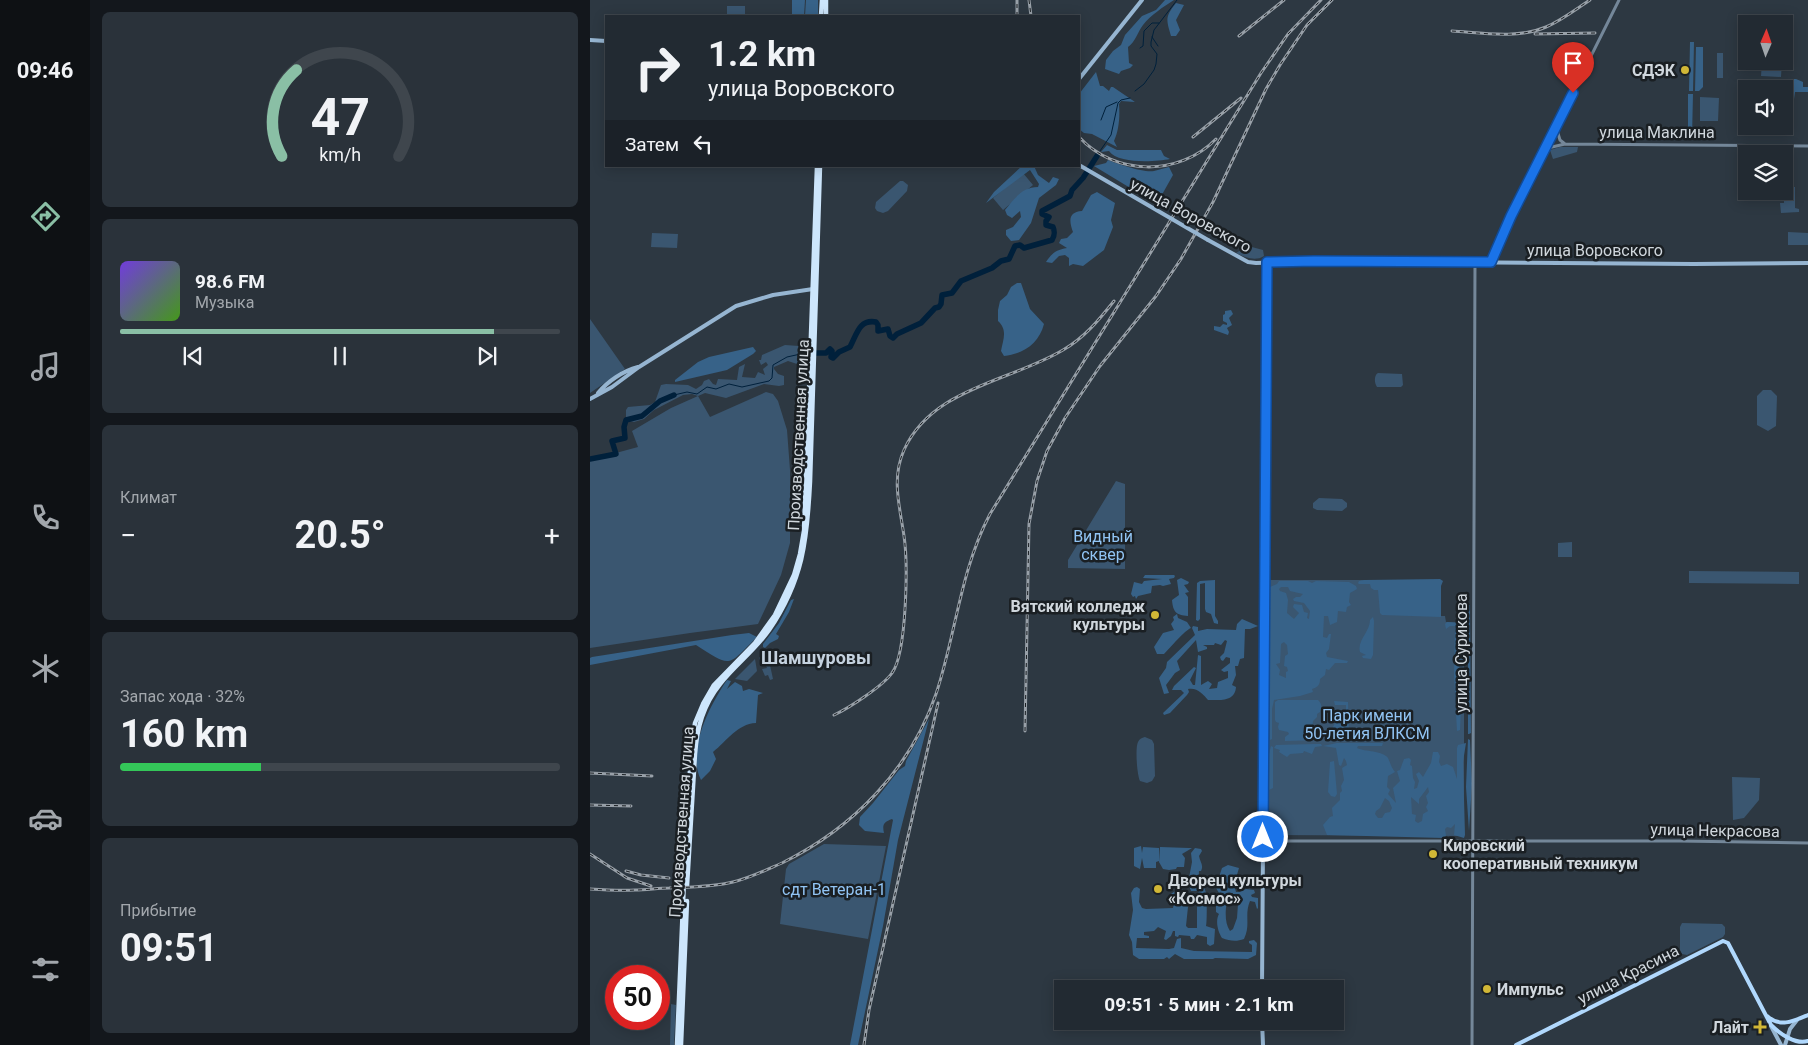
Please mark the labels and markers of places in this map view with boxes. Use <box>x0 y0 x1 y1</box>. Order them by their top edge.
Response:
pin <box>1552 42 1594 93</box>
place label: СДЭК <box>1632 61 1676 80</box>
marker: СДЭК <box>1679 64 1691 76</box>
place label: Вятский колледж культуры <box>1011 597 1145 634</box>
marker: Вятский колледж культуры <box>1149 609 1161 621</box>
place label: Кировский кооперативный техникум <box>1443 836 1638 873</box>
marker: Кировский кооперативный техникум <box>1427 848 1439 860</box>
place label: Дворец культуры «Космос» <box>1168 871 1302 908</box>
marker: Дворец культуры «Космос» <box>1152 883 1164 895</box>
place label: Импульс <box>1497 980 1563 999</box>
marker: Импульс <box>1481 983 1493 995</box>
place label: Лайт <box>1712 1018 1749 1037</box>
marker: Лайт <box>1753 1020 1767 1034</box>

